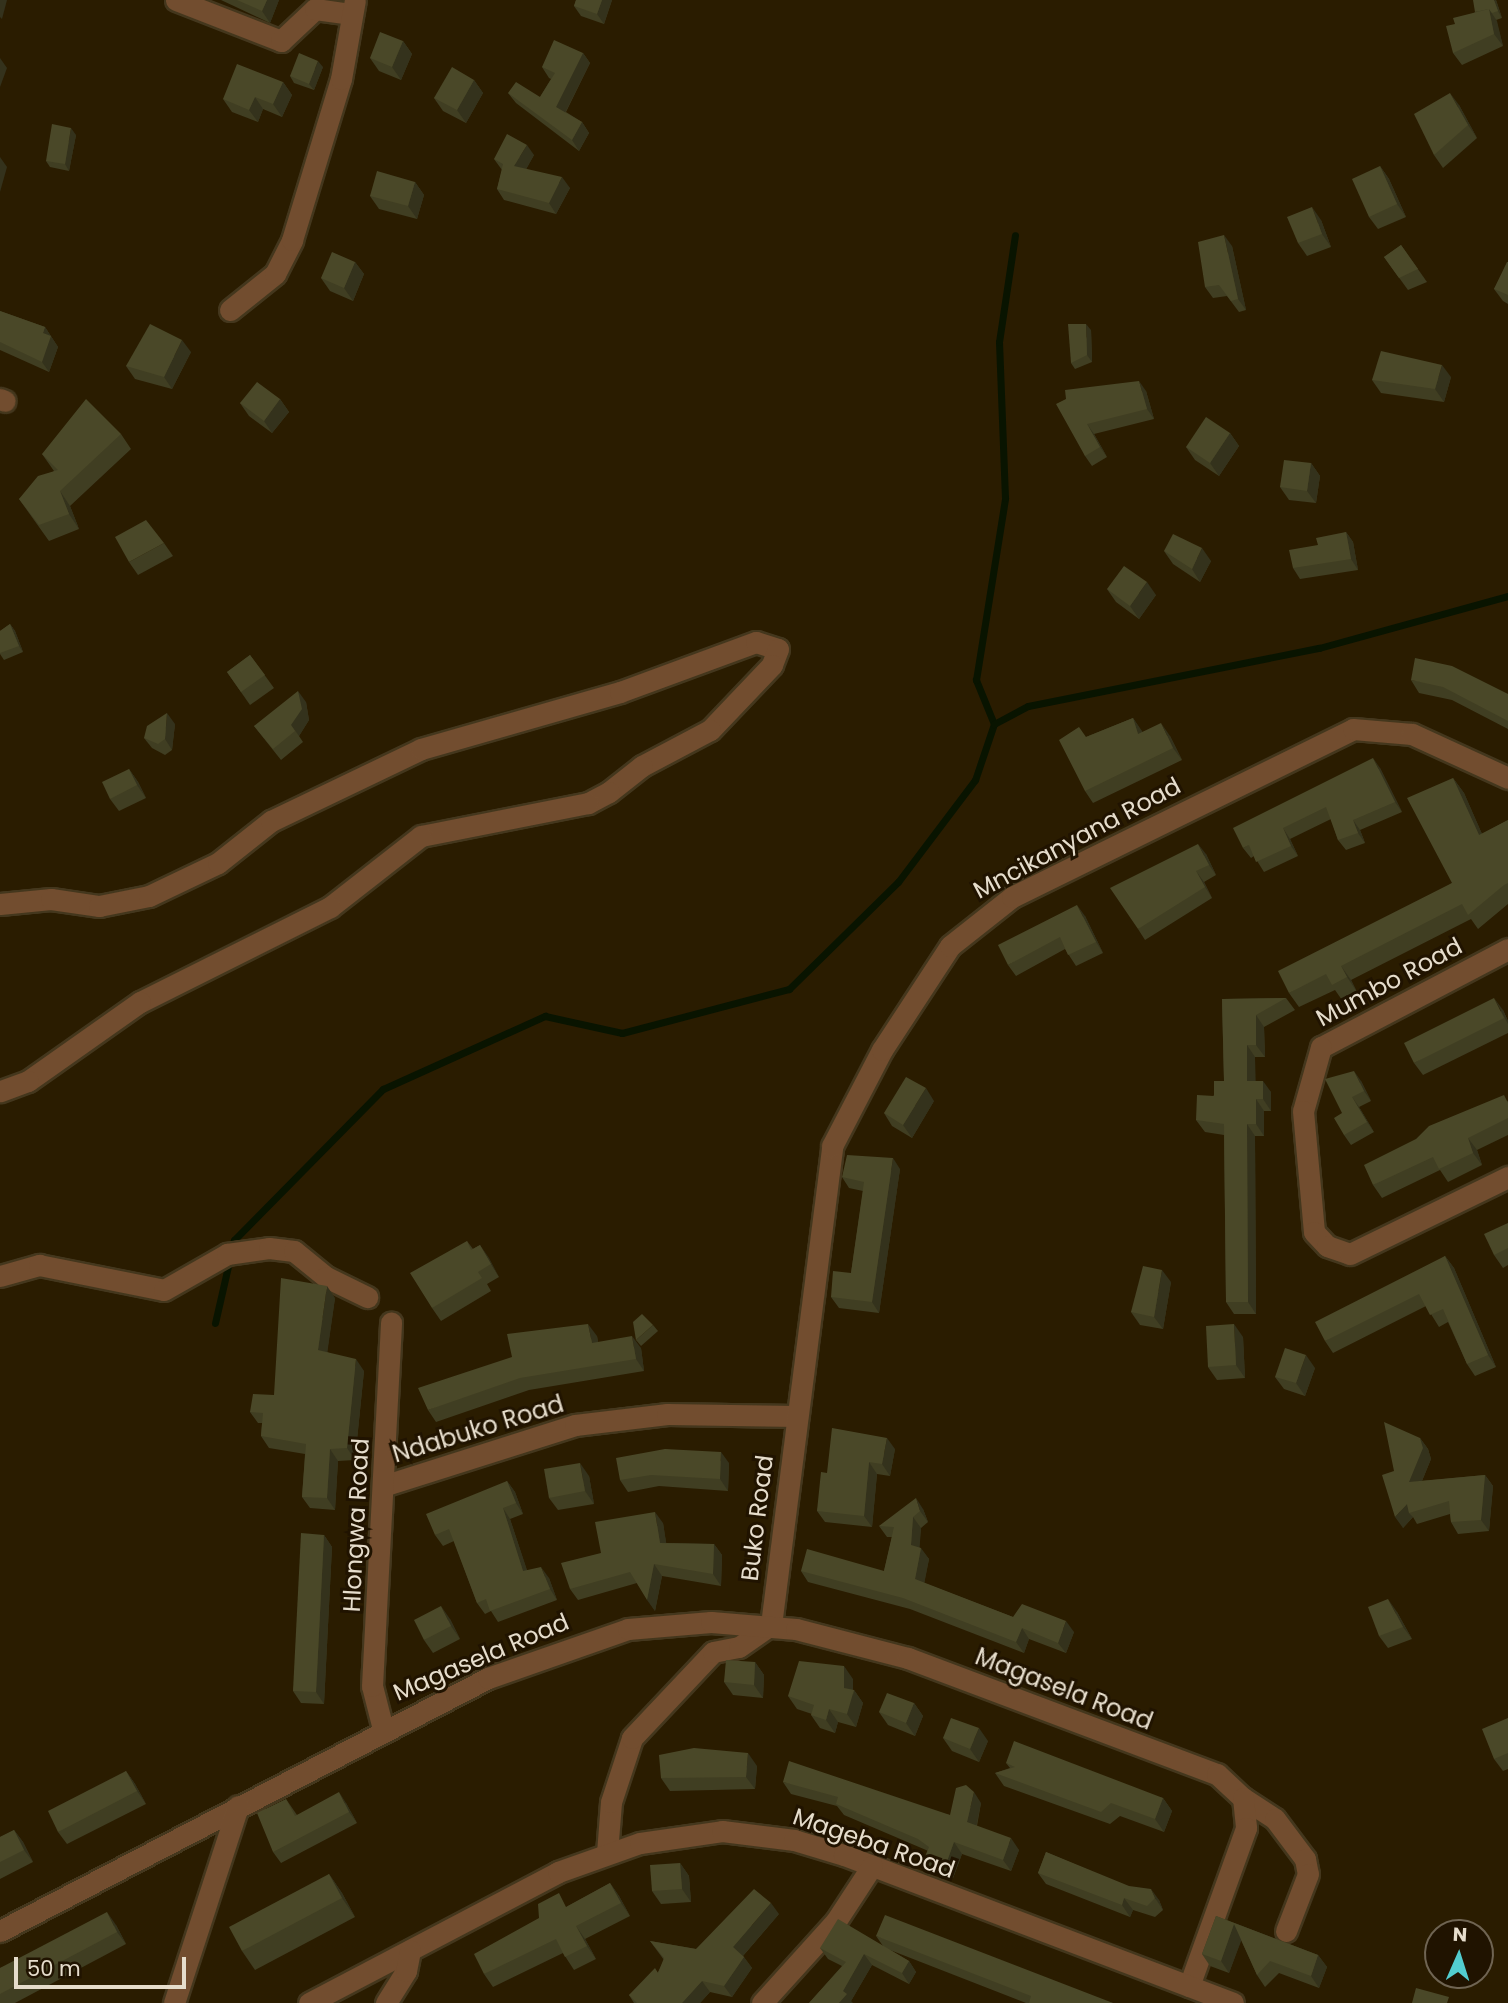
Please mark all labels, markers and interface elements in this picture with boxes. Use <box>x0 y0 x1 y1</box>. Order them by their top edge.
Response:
street label: Mncikanyana Road <box>968 771 1186 905</box>
street label: Mumbo Road <box>1311 931 1467 1033</box>
street label: Ndabuko Road <box>389 1389 567 1469</box>
street label: Hlongwa Road <box>337 1437 375 1613</box>
street label: Buko Road <box>735 1453 779 1583</box>
street label: Magasela Road <box>389 1607 573 1707</box>
street label: Magasela Road <box>971 1642 1157 1736</box>
street label: Mageba Road <box>789 1802 959 1884</box>
north arrow <box>1424 1919 1494 1989</box>
text: N <box>1452 1921 1468 1948</box>
scale bar <box>18 1944 189 1988</box>
text: 50 m <box>27 1954 81 1983</box>

